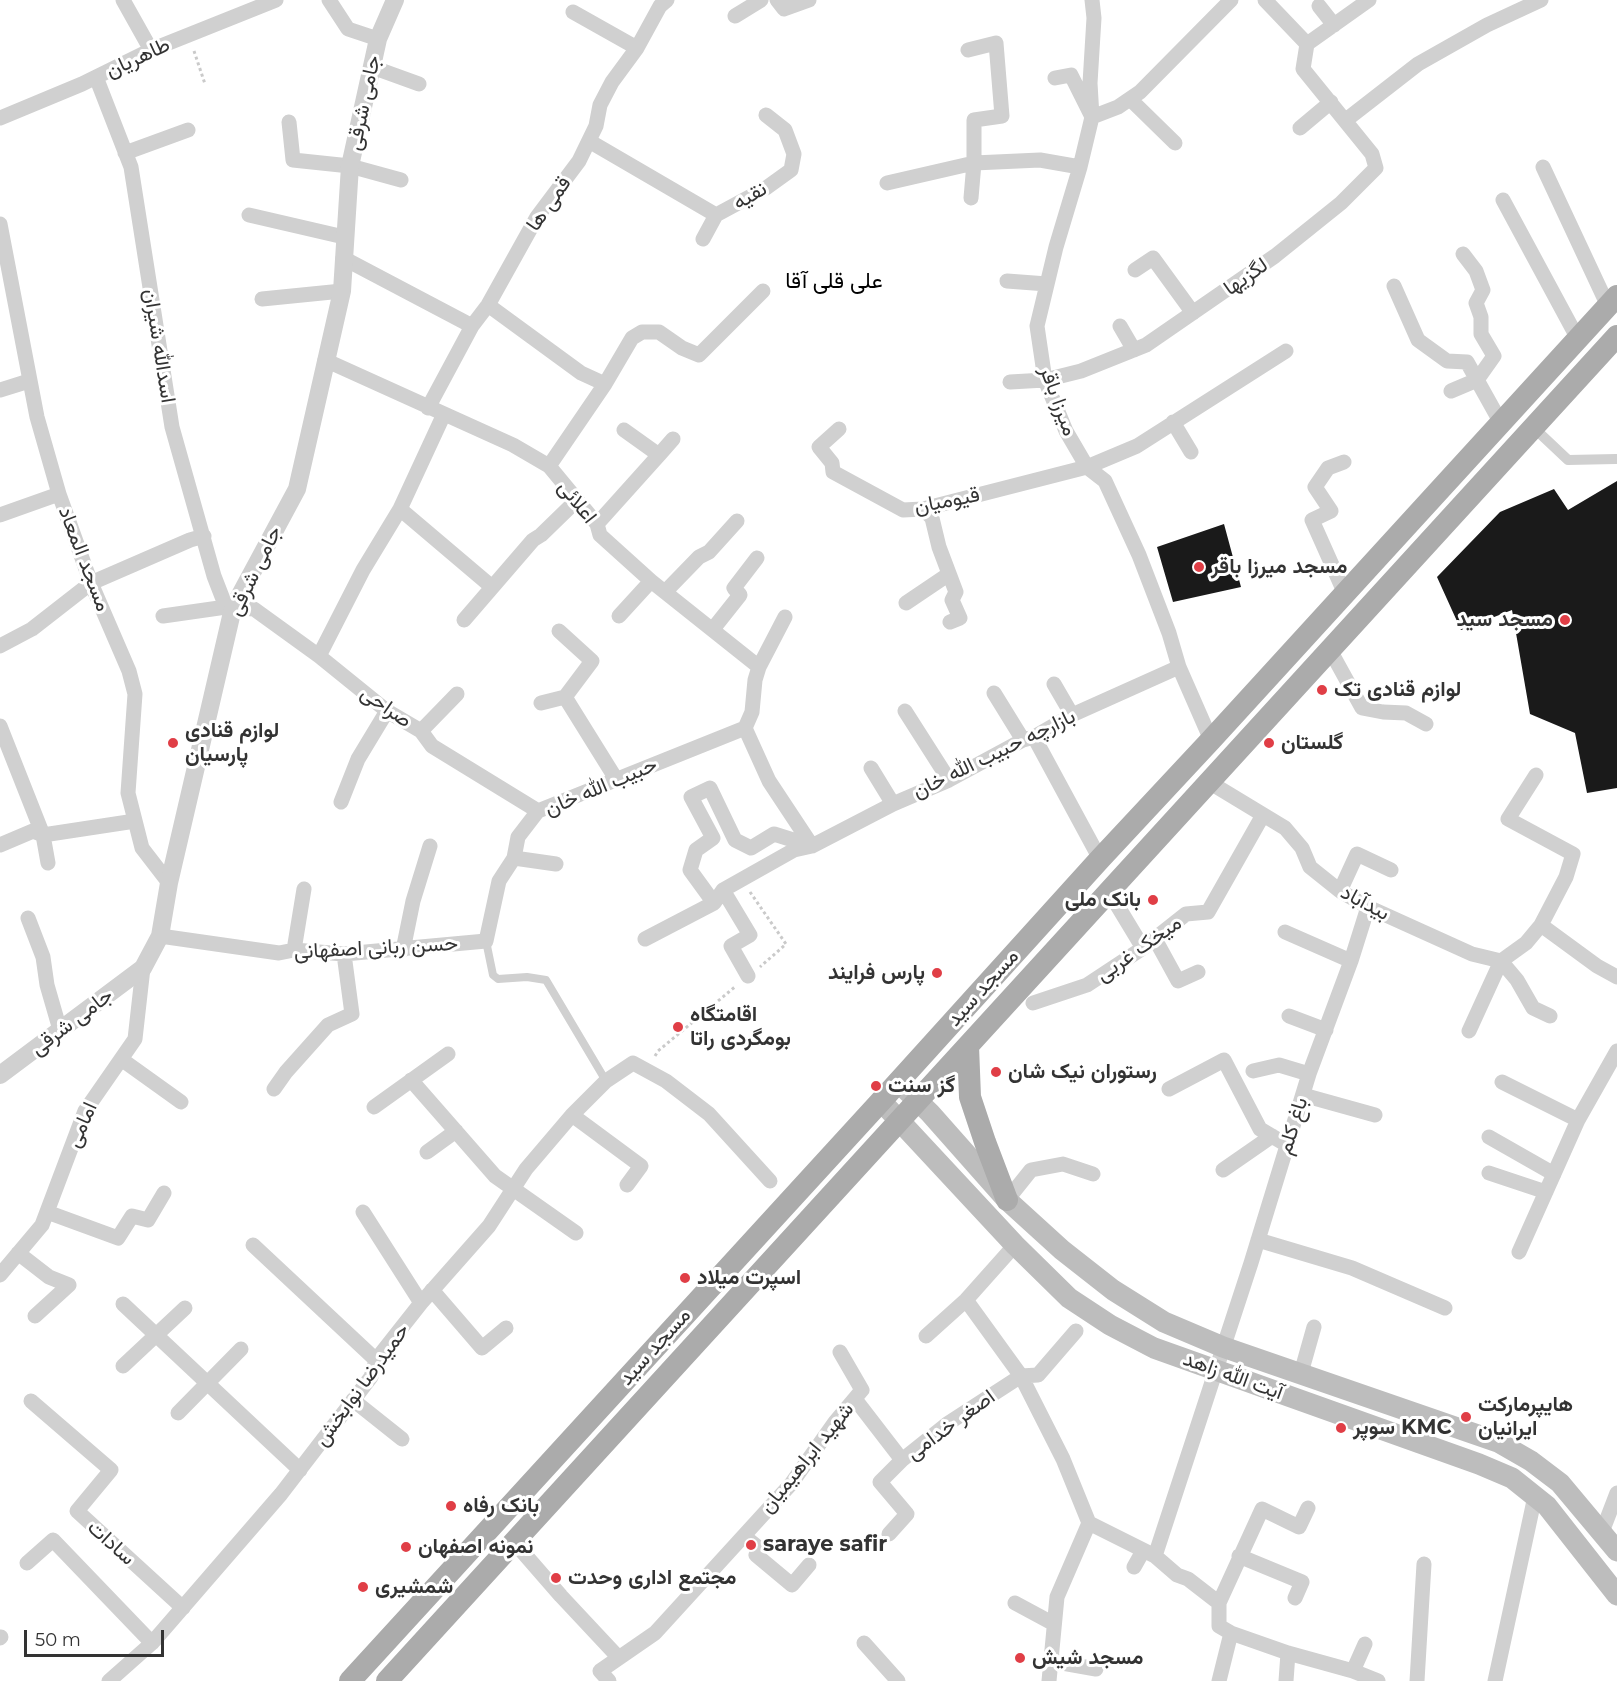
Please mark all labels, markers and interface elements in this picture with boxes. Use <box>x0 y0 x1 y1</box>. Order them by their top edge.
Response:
street label: طاهریان <box>102 32 174 84</box>
street label: جامی شرقی <box>342 53 386 153</box>
street label: قمی ها <box>521 172 577 236</box>
street label: نقیه <box>729 176 771 216</box>
street label: لگزیها <box>1219 253 1273 301</box>
district label: علی قلی آقا <box>785 269 883 295</box>
street label: اسدالله شیران <box>138 287 180 405</box>
street label: میرزا باقر <box>1034 362 1082 440</box>
street label: اعلائی <box>552 475 602 529</box>
street label: قیومیان <box>912 482 982 520</box>
street label: مسجد المعاد <box>52 503 116 615</box>
street label: جامی شرقی <box>222 522 288 620</box>
place label: مسجد میرزا باقر <box>1211 554 1347 580</box>
marker: مسجد میرزا باقر <box>1192 560 1206 574</box>
place label: مسجد سید <box>1456 607 1553 633</box>
marker: مسجد سید <box>1558 613 1572 627</box>
place label: لوازم قنادی تک <box>1334 677 1461 703</box>
street label: صراحی <box>356 680 416 734</box>
marker: لوازم قنادی تک <box>1315 683 1329 697</box>
street label: بازارچه حبیب الله خان <box>908 704 1080 804</box>
place label: لوازم قنادی پارسیان <box>185 718 279 768</box>
place label: گلستان <box>1281 730 1343 756</box>
marker: لوازم قنادی پارسیان <box>166 736 180 750</box>
marker: گلستان <box>1262 736 1276 750</box>
street label: حبیب الله خان <box>541 752 661 822</box>
street label: بیدآباد <box>1336 880 1394 926</box>
place label: بانک ملی <box>1065 887 1141 913</box>
marker: بانک ملی <box>1146 893 1160 907</box>
street label: میخک غربی <box>1091 910 1187 988</box>
street label: حسن ربانی اصفهانی <box>293 931 459 965</box>
street label: مسجد سید <box>942 944 1024 1032</box>
place label: پارس فرایند <box>828 960 925 986</box>
marker: پارس فرایند <box>930 966 944 980</box>
street label: جامی شرقی <box>26 983 118 1061</box>
place label: اقامتگاه بومگردی راتا <box>690 1002 791 1052</box>
marker: اقامتگاه بومگردی راتا <box>671 1020 685 1034</box>
place label: رستوران نیک شان <box>1008 1059 1157 1085</box>
marker: رستوران نیک شان <box>989 1065 1003 1079</box>
place label: گز سنت <box>888 1073 955 1099</box>
marker: گز سنت <box>869 1079 883 1093</box>
street label: باغ کلم <box>1272 1094 1314 1158</box>
street label: امامی <box>61 1098 103 1152</box>
place label: اسپرت میلاد <box>697 1265 801 1291</box>
marker: اسپرت میلاد <box>678 1271 692 1285</box>
street label: مسجد سید <box>614 1303 696 1391</box>
street label: حمیدرضا نوابخش <box>309 1319 415 1451</box>
street label: آیت الله زاهد <box>1179 1346 1287 1406</box>
street label: اصغر خدامی <box>902 1384 1000 1466</box>
place label: هایپرمارکت ایرانیان <box>1478 1392 1573 1442</box>
street label: شهید ابراهیمیان <box>755 1397 859 1519</box>
marker: هایپرمارکت ایرانیان <box>1459 1410 1473 1424</box>
place label: سوپر KMC <box>1353 1415 1452 1441</box>
marker: سوپر KMC <box>1334 1421 1348 1435</box>
place label: بانک رفاه <box>463 1493 539 1519</box>
marker: بانک رفاه <box>444 1499 458 1513</box>
street label: سادات <box>82 1515 140 1571</box>
place label: saraye safir <box>763 1532 887 1558</box>
place label: نمونه اصفهان <box>418 1534 534 1560</box>
marker: saraye safir <box>744 1538 758 1552</box>
marker: نمونه اصفهان <box>399 1540 413 1554</box>
place label: مجتمع اداری وحدت <box>568 1565 736 1591</box>
marker: مجتمع اداری وحدت <box>549 1571 563 1585</box>
place label: شمشیری <box>375 1574 453 1600</box>
marker: شمشیری <box>356 1580 370 1594</box>
scale bar <box>27 1618 166 1656</box>
text: 50 m <box>35 1629 81 1651</box>
place label: مسجد شیش <box>1032 1645 1143 1671</box>
marker: مسجد شیش <box>1013 1651 1027 1665</box>

